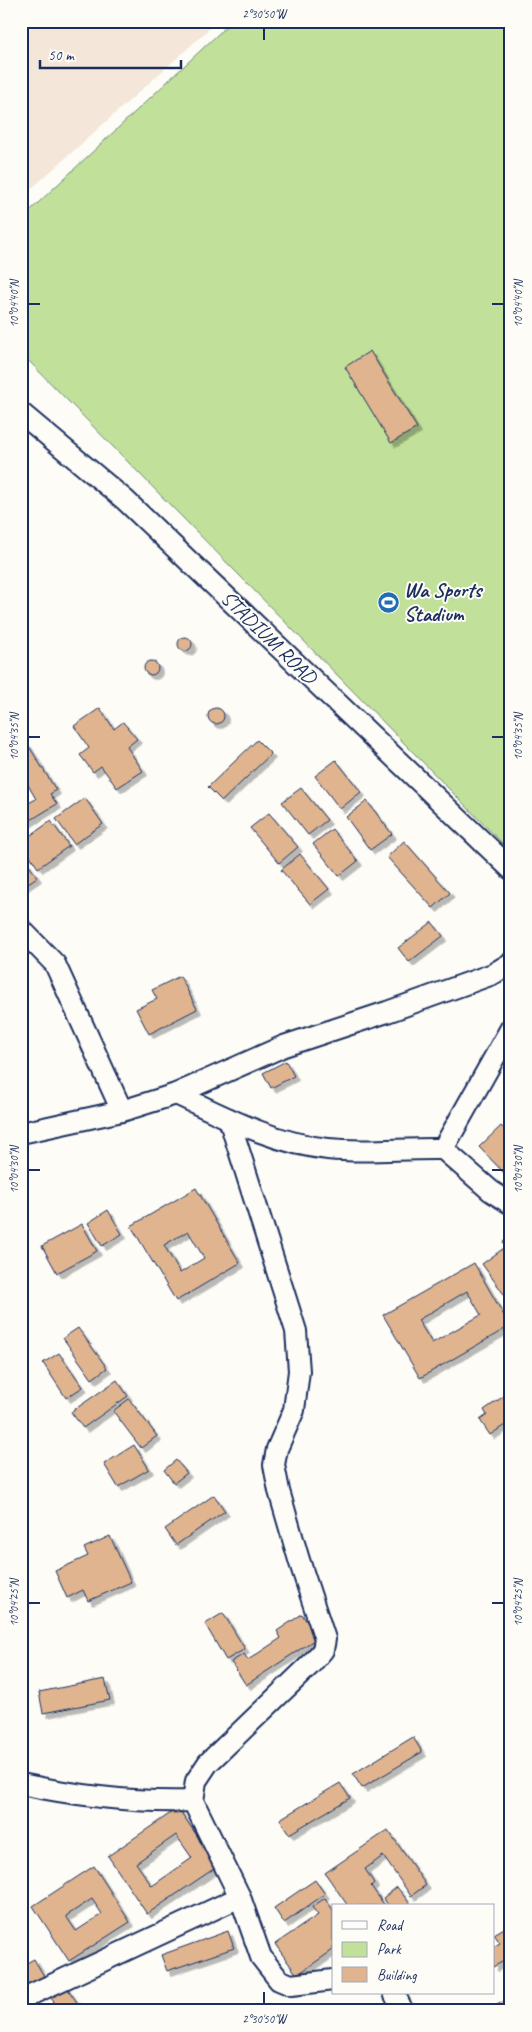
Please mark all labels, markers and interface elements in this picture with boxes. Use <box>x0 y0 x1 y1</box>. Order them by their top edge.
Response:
text: 2°30'50"W <box>242 6 288 22</box>
scale bar <box>40 38 181 70</box>
text: 50 m <box>48 46 75 65</box>
text: 10°04'40"N <box>6 279 22 328</box>
text: 10°04'40"N <box>510 279 526 328</box>
place label: Wa Sports Stadium <box>404 577 484 627</box>
street label: STADIUM ROAD <box>216 585 324 691</box>
sports icon: Wa Sports Stadium <box>376 590 400 614</box>
text: 10°04'35"N <box>6 712 22 761</box>
text: 10°04'35"N <box>510 712 526 761</box>
text: 10°04'30"N <box>6 1145 22 1194</box>
text: 10°04'30"N <box>510 1145 526 1194</box>
text: 10°04'25"N <box>6 1578 22 1627</box>
text: 10°04'25"N <box>510 1578 526 1627</box>
legend <box>332 1904 494 1994</box>
text: Road <box>377 1916 404 1935</box>
text: Park <box>377 1940 402 1959</box>
text: Building <box>377 1966 417 1985</box>
text: 2°30'50"W <box>242 2011 288 2027</box>

